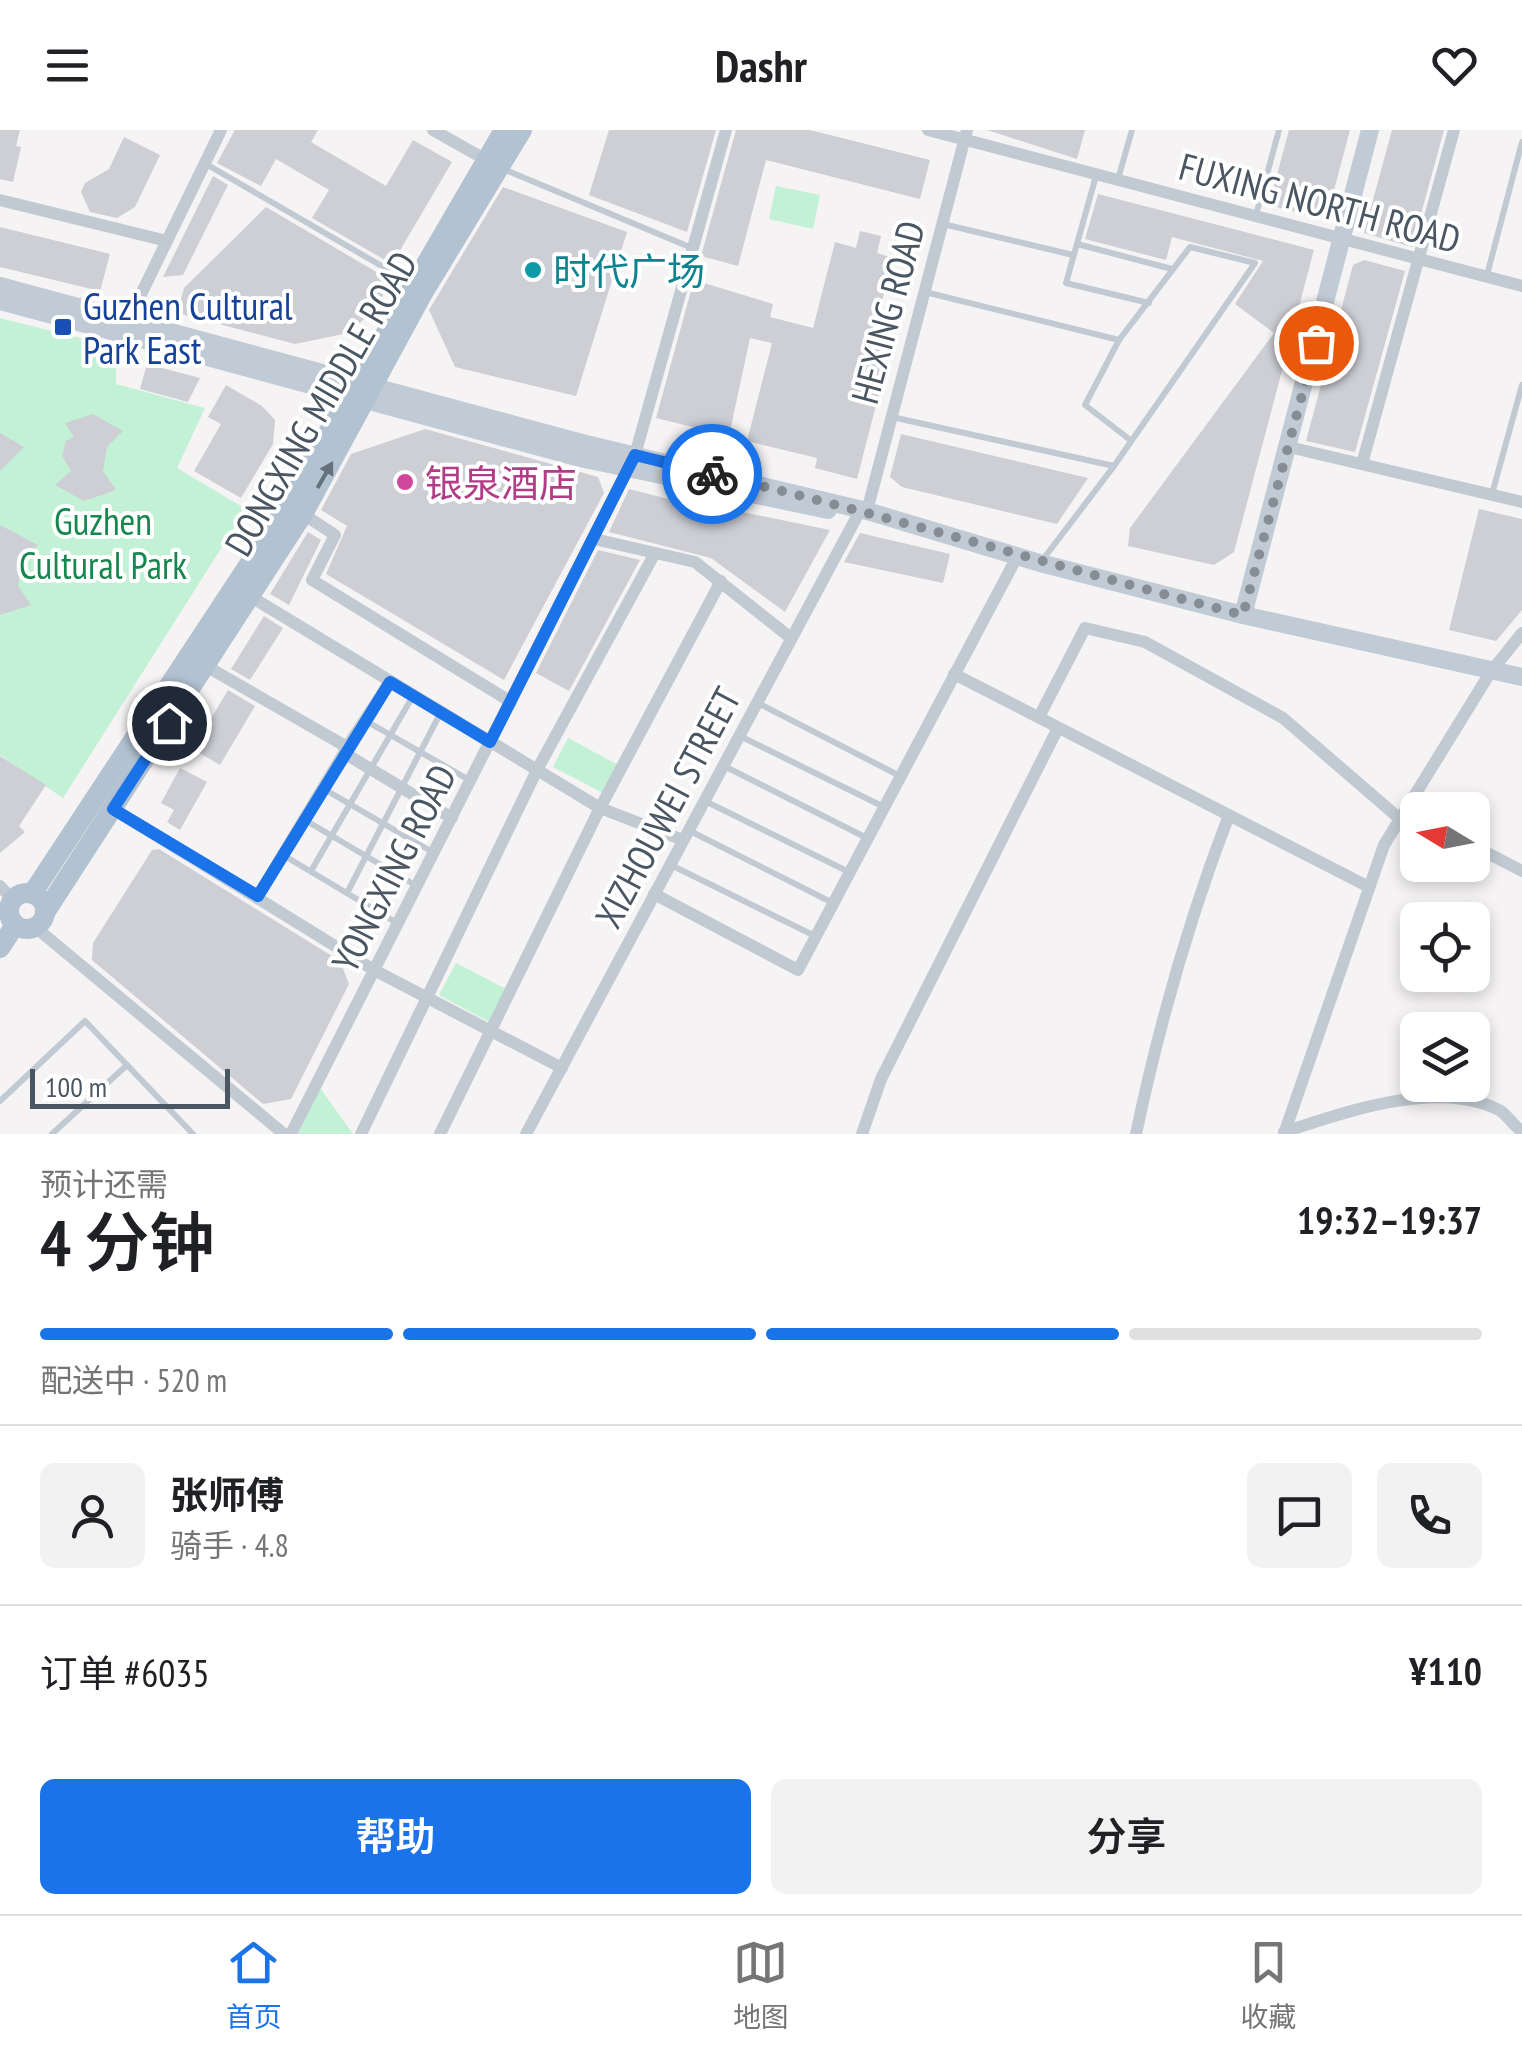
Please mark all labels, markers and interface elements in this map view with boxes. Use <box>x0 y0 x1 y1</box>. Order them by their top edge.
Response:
text: Dashr <box>715 36 807 94</box>
icon: menu <box>40 38 95 93</box>
icon: heart <box>1427 38 1482 93</box>
street label: FUXING NORTH ROAD <box>1174 141 1466 263</box>
street label: HEXING ROAD <box>839 215 935 409</box>
street label: DONGXING MIDDLE ROAD <box>213 242 427 564</box>
place label: 时代广场 <box>553 246 705 295</box>
marker: 时代广场 <box>522 259 544 281</box>
place label: Guzhen Cultural Park East <box>83 281 293 374</box>
pin <box>1274 301 1359 386</box>
marker: Guzhen Cultural Park East <box>52 316 74 338</box>
icon: bag <box>1289 316 1344 371</box>
courier <box>662 424 762 524</box>
icon: bike <box>685 447 740 502</box>
place label: 银泉酒店 <box>425 458 577 507</box>
one-way arrow <box>316 461 334 489</box>
marker: 银泉酒店 <box>394 471 416 493</box>
park label: Guzhen Cultural Park <box>19 496 187 589</box>
street label: XIZHOUWEI STREET <box>583 678 751 936</box>
pin <box>127 681 212 766</box>
icon: home <box>142 696 197 751</box>
street label: YONGXING ROAD <box>320 756 466 980</box>
north arrow <box>1400 792 1490 882</box>
map controls <box>1400 792 1490 1102</box>
button: locate <box>1400 902 1490 992</box>
button: layers <box>1400 1012 1490 1102</box>
scale bar <box>30 1064 230 1108</box>
text: 100 m <box>45 1068 107 1105</box>
text: 预计还需 <box>40 1163 168 1205</box>
text: 19:32–19:37 <box>1297 1195 1482 1244</box>
text: 4 分钟 <box>40 1200 214 1284</box>
text: 配送中 · 520 m <box>40 1359 227 1401</box>
button: person <box>40 1463 145 1568</box>
button: chat <box>1247 1463 1352 1568</box>
button: phone <box>1377 1463 1482 1568</box>
text: 张师傅 <box>170 1470 284 1519</box>
text: 骑手 · 4.8 <box>170 1524 289 1566</box>
text: ¥110 <box>1409 1646 1482 1695</box>
text: 订单 #6035 <box>40 1648 210 1697</box>
button: 帮助 <box>40 1779 751 1894</box>
button: 分享 <box>771 1779 1482 1894</box>
tab: 首页 <box>226 1935 282 2035</box>
tab: 地图 <box>733 1935 789 2035</box>
tab: 收藏 <box>1240 1935 1296 2035</box>

